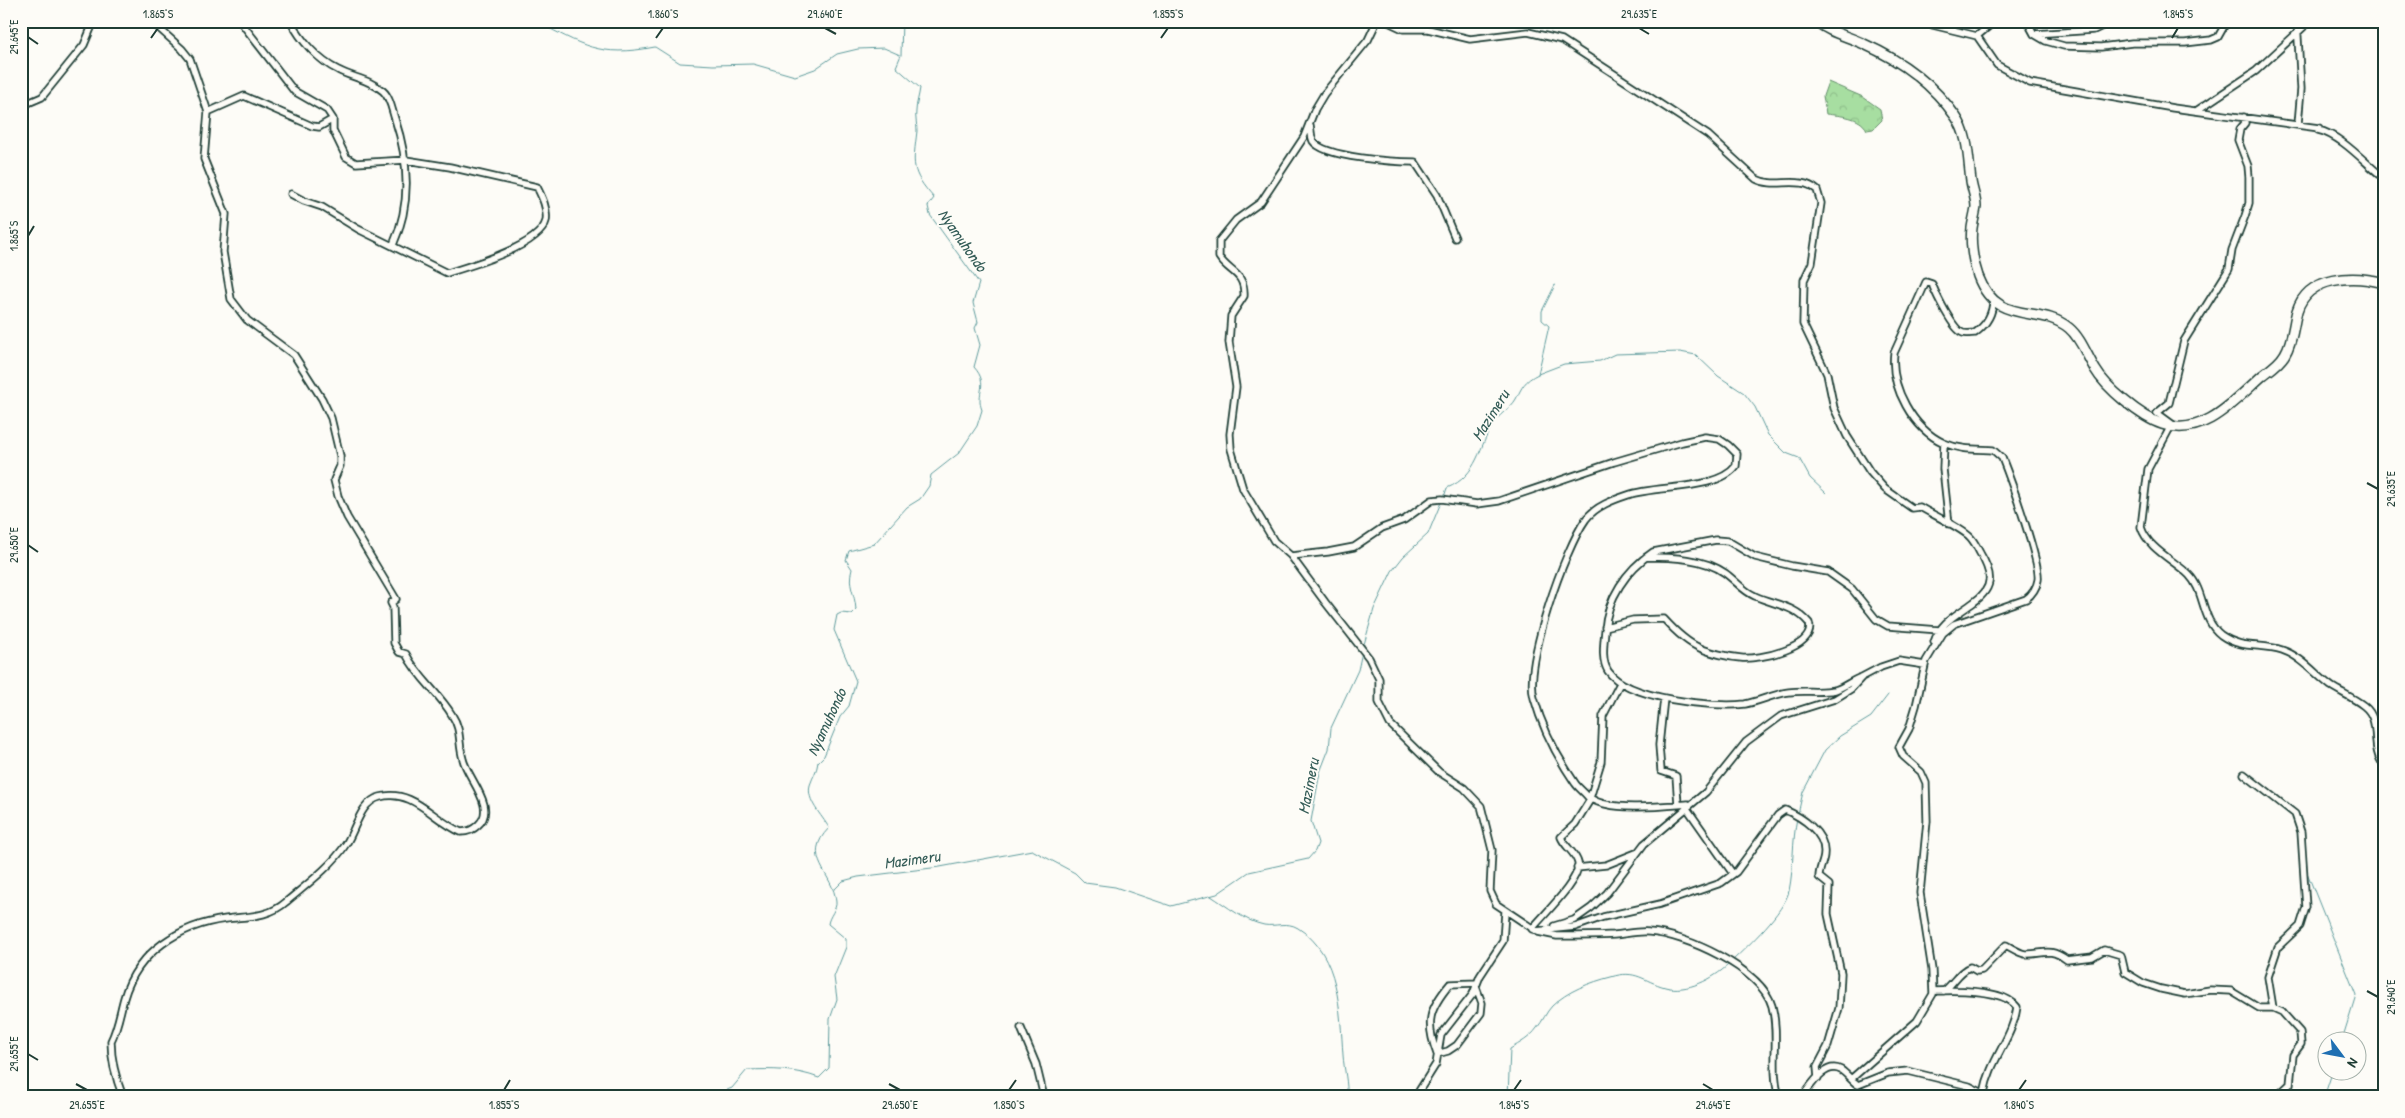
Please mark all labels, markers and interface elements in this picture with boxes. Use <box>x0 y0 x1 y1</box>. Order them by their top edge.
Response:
text: 1.865°S <box>143 5 174 22</box>
text: 1.860°S <box>648 5 679 22</box>
text: 29.640°E <box>807 5 843 22</box>
text: 1.855°S <box>1153 5 1184 22</box>
text: 29.635°E <box>1621 5 1658 22</box>
text: 1.845°S <box>2163 5 2193 22</box>
text: 29.645°E <box>5 19 22 55</box>
water label: Nyamuhondo <box>933 204 994 277</box>
text: 1.865°S <box>5 220 22 251</box>
water label: Mazimeru <box>1466 384 1515 445</box>
text: 29.635°E <box>2382 470 2399 507</box>
text: 29.650°E <box>5 526 22 563</box>
water label: Nyamuhondo <box>801 683 852 759</box>
water label: Mazimeru <box>1292 755 1324 816</box>
water label: Mazimeru <box>883 844 943 874</box>
text: 29.640°E <box>2382 979 2399 1015</box>
north arrow <box>2318 1030 2368 1080</box>
text: 29.655°E <box>5 1036 22 1072</box>
text: N <box>2343 1055 2363 1072</box>
text: 29.655°E <box>69 1096 105 1113</box>
text: 1.855°S <box>489 1096 520 1113</box>
text: 29.650°E <box>882 1096 919 1113</box>
text: 1.850°S <box>994 1096 1025 1113</box>
text: 1.845°S <box>1499 1096 1529 1113</box>
text: 29.645°E <box>1695 1096 1731 1113</box>
text: 1.840°S <box>2004 1096 2035 1113</box>

